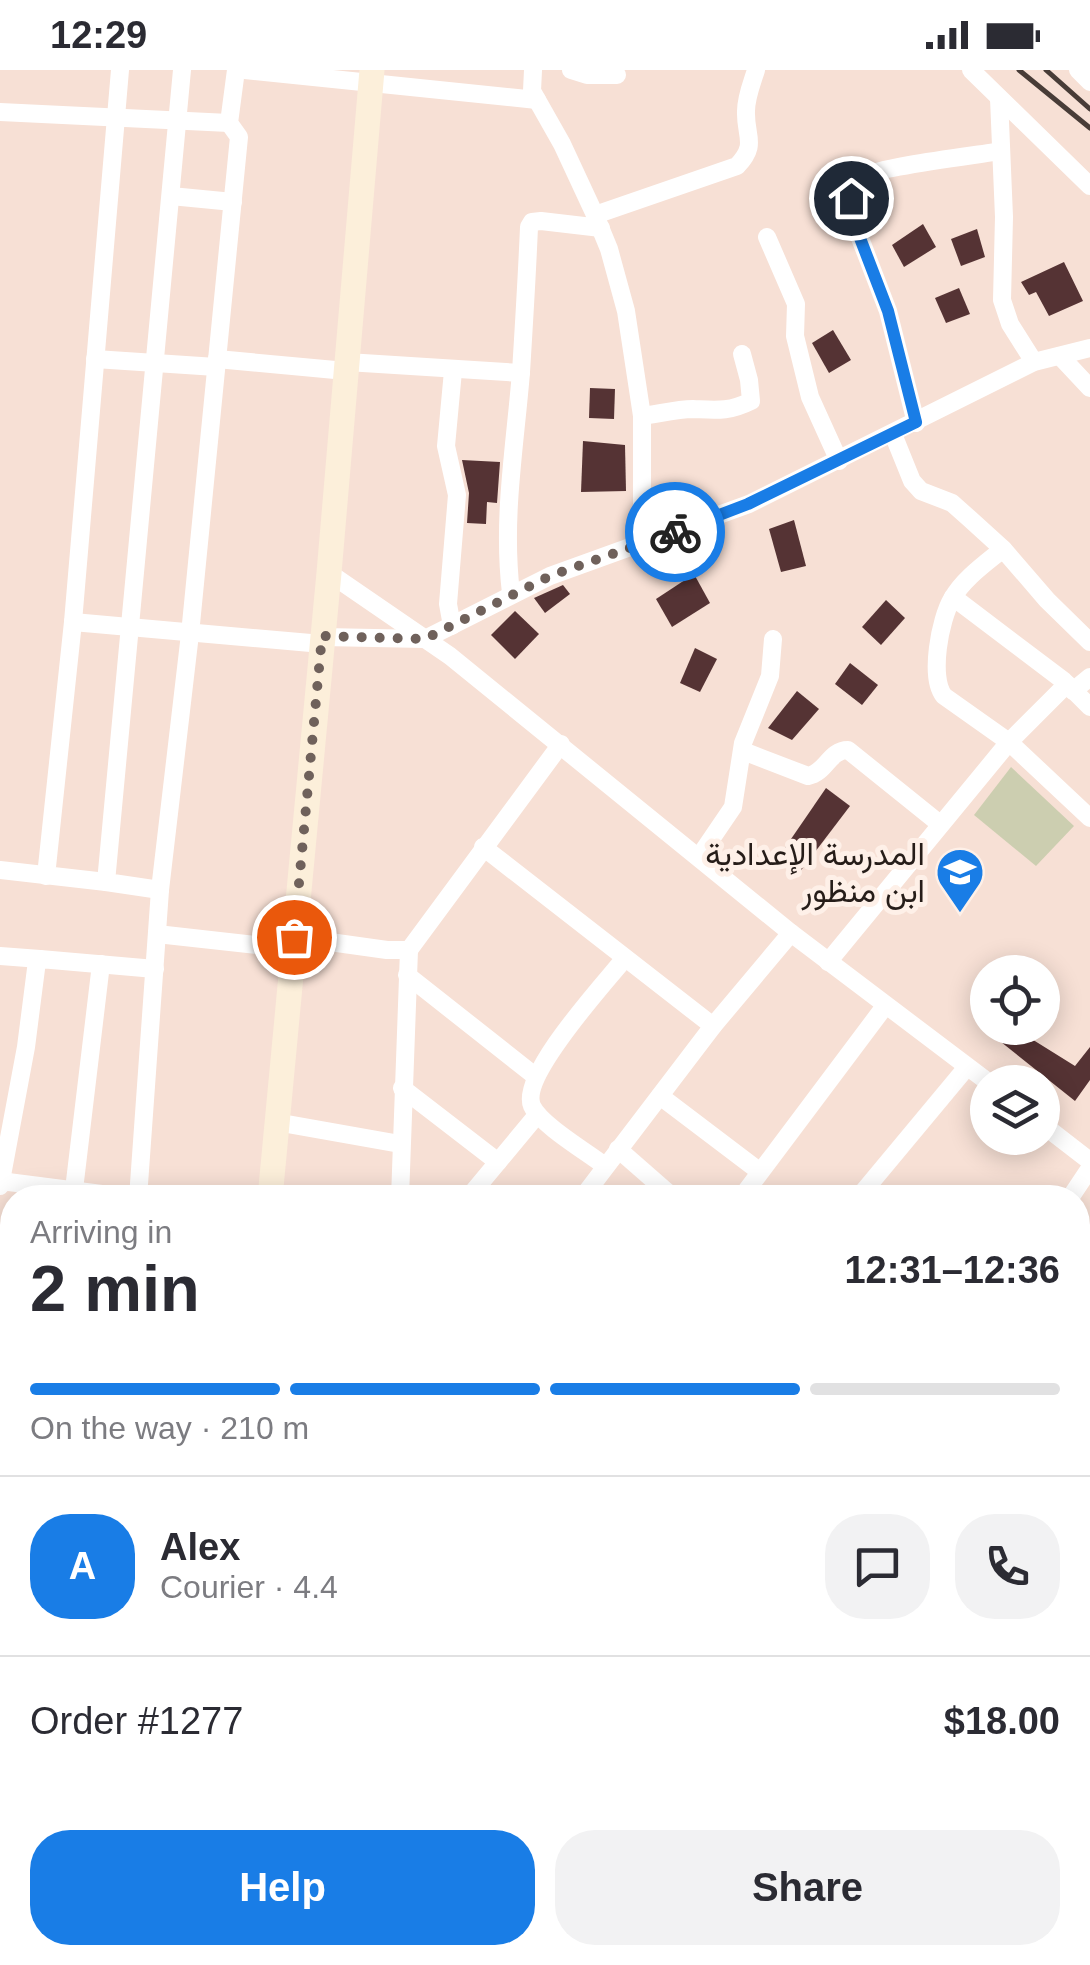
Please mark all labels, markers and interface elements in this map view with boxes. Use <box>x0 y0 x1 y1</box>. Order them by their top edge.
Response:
text: 12:29 <box>50 14 147 56</box>
pin <box>809 156 894 241</box>
icon: home <box>824 171 879 226</box>
courier <box>625 482 725 582</box>
icon: bike <box>648 505 703 560</box>
place label: المدرسة الإعدادية ابن منظور <box>705 836 925 911</box>
school or university icon: المدرسة الإعدادية ابن منظور <box>934 846 986 914</box>
pin <box>252 895 337 980</box>
icon: bag <box>267 910 322 965</box>
map controls <box>970 955 1060 1155</box>
button: locate <box>970 955 1060 1045</box>
button: layers <box>970 1065 1060 1155</box>
text: Arriving in <box>30 1214 172 1250</box>
text: 12:31–12:36 <box>844 1249 1060 1291</box>
text: 2 min <box>30 1252 200 1325</box>
text: On the way · 210 m <box>30 1410 309 1446</box>
button: chat <box>825 1514 930 1619</box>
button: phone <box>955 1514 1060 1619</box>
text: Alex <box>160 1526 240 1568</box>
text: A <box>69 1545 96 1587</box>
text: Courier · 4.4 <box>160 1569 338 1605</box>
text: Order #1277 <box>30 1700 243 1742</box>
text: $18.00 <box>944 1700 1060 1742</box>
button: Help <box>30 1830 535 1945</box>
button: Share <box>555 1830 1060 1945</box>

